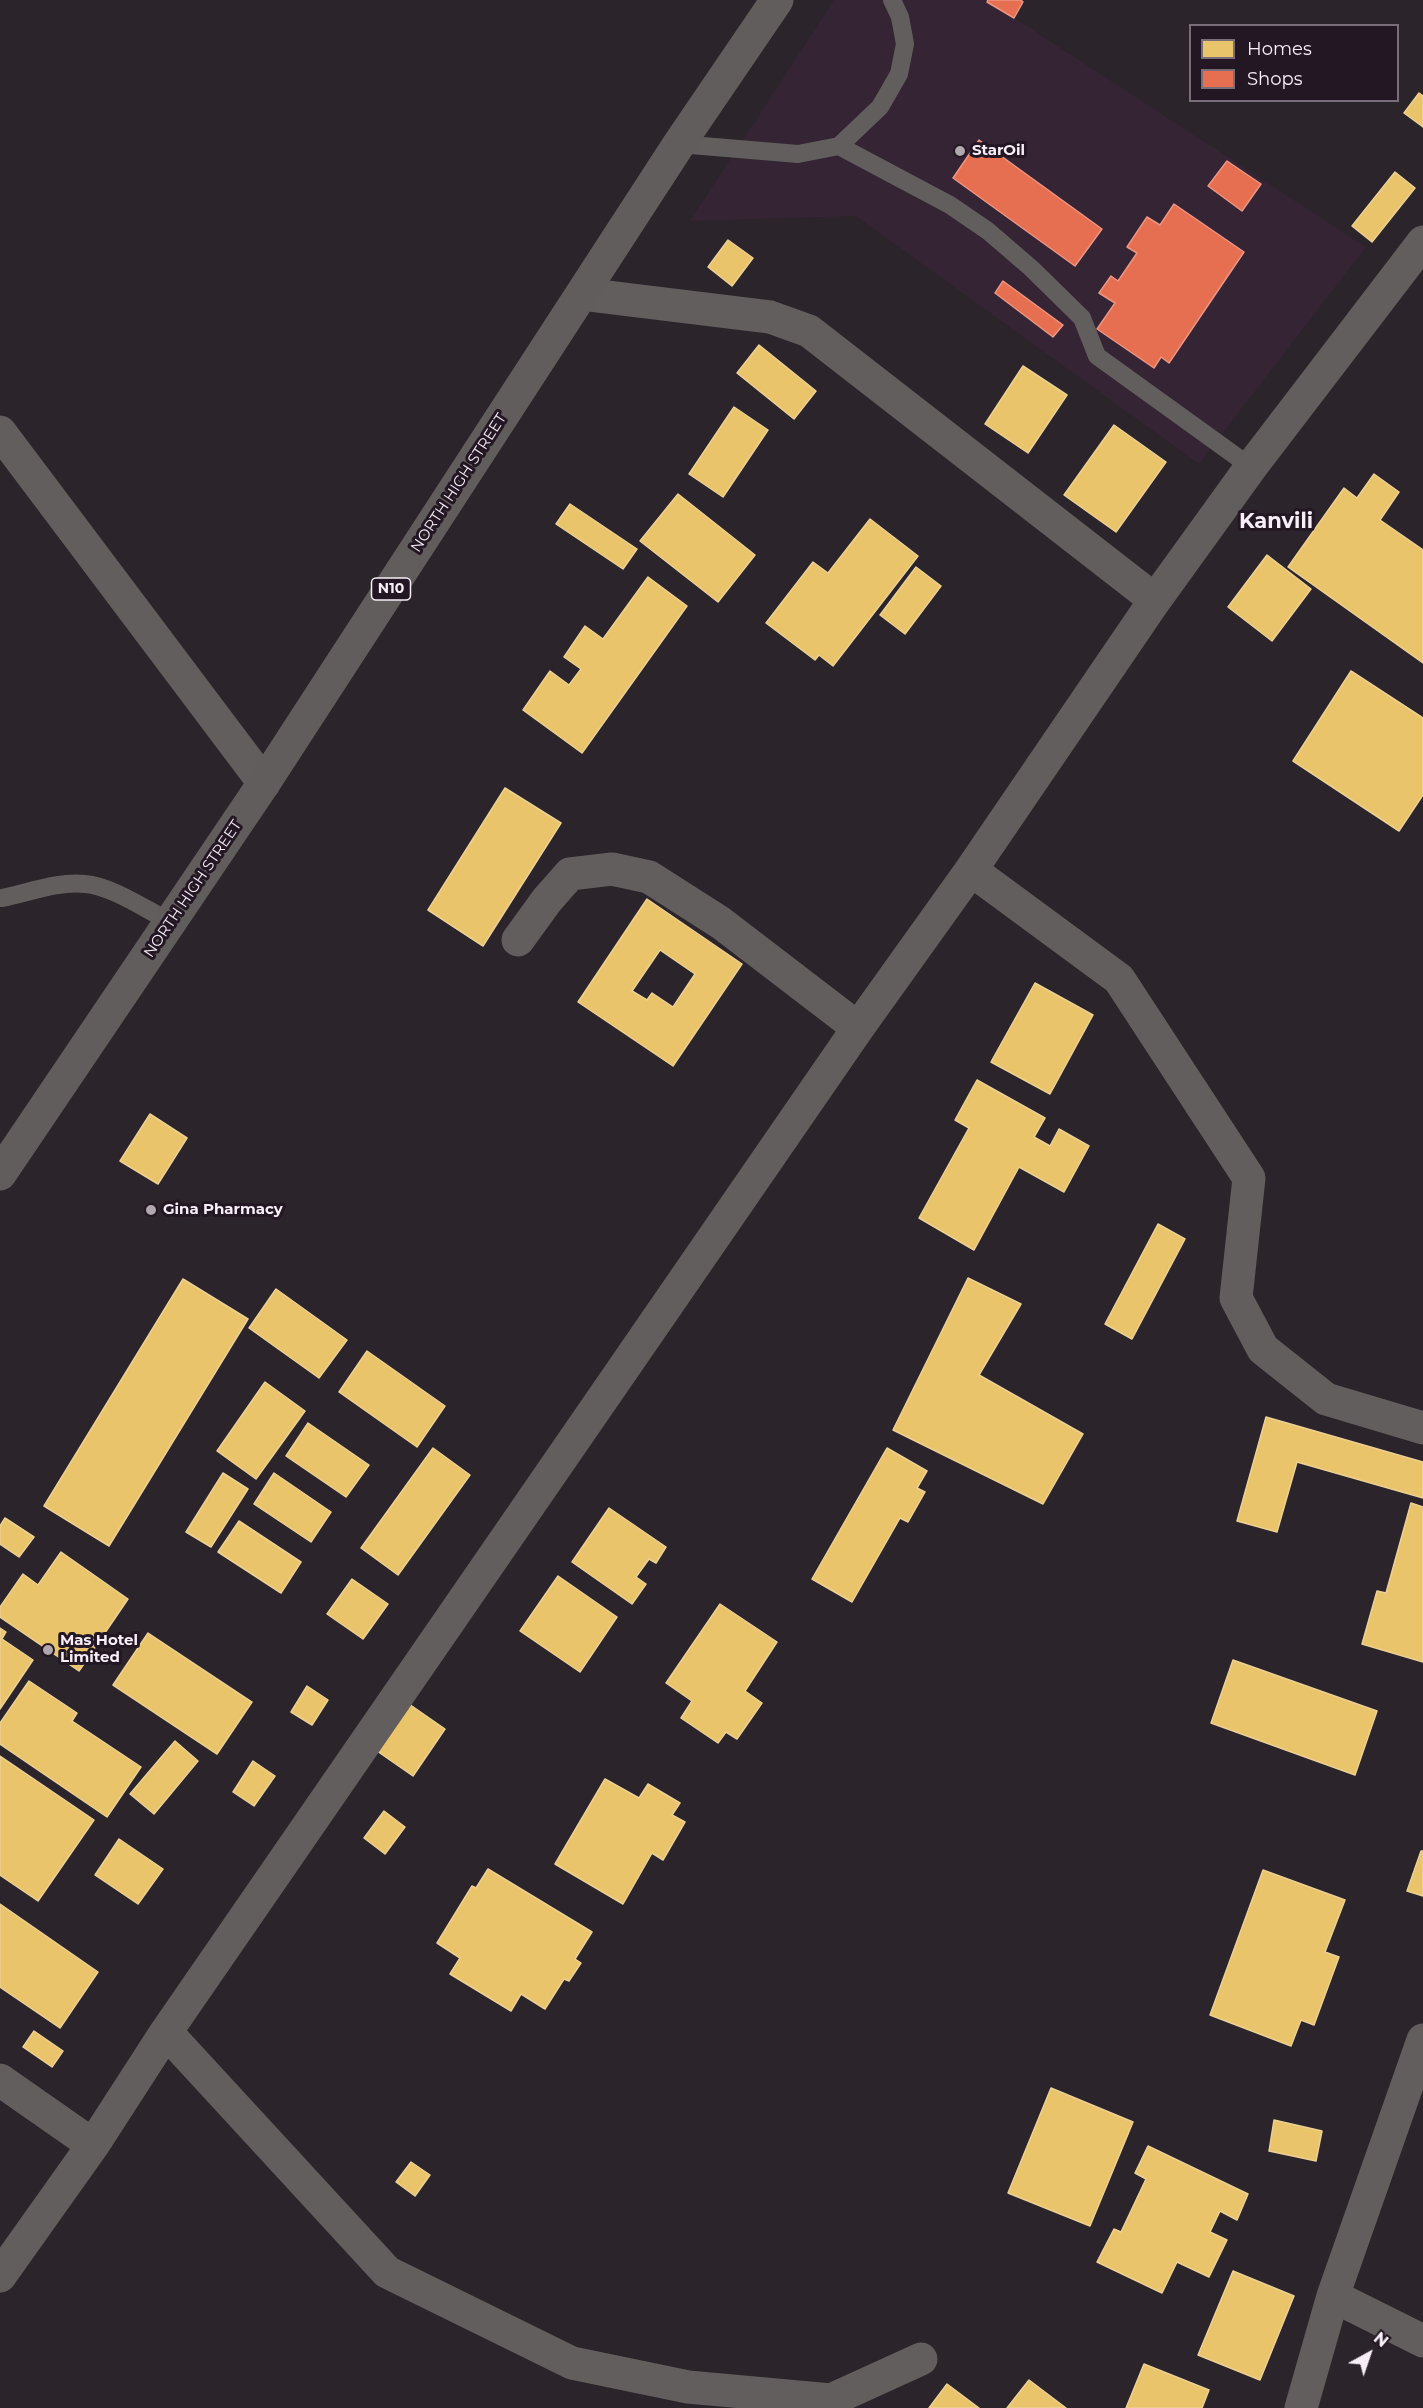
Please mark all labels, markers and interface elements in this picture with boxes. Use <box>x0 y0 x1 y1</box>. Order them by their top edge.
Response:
legend <box>1189 24 1399 102</box>
text: Homes <box>1247 38 1312 60</box>
text: Shops <box>1247 68 1303 90</box>
place label: StarOil <box>972 142 1025 160</box>
marker: StarOil <box>953 144 967 158</box>
street label: NORTH HIGH STREET <box>407 410 511 556</box>
district label: Kanvili <box>1239 509 1313 535</box>
road number: N10 <box>372 578 410 600</box>
street label: NORTH HIGH STREET <box>140 817 246 961</box>
place label: Gina Pharmacy <box>163 1201 283 1219</box>
marker: Gina Pharmacy <box>144 1203 158 1217</box>
place label: Mas Hotel Limited <box>60 1632 138 1667</box>
marker: Mas Hotel Limited <box>41 1643 55 1657</box>
north arrow <box>1339 2324 1399 2384</box>
text: N <box>1370 2328 1392 2351</box>

